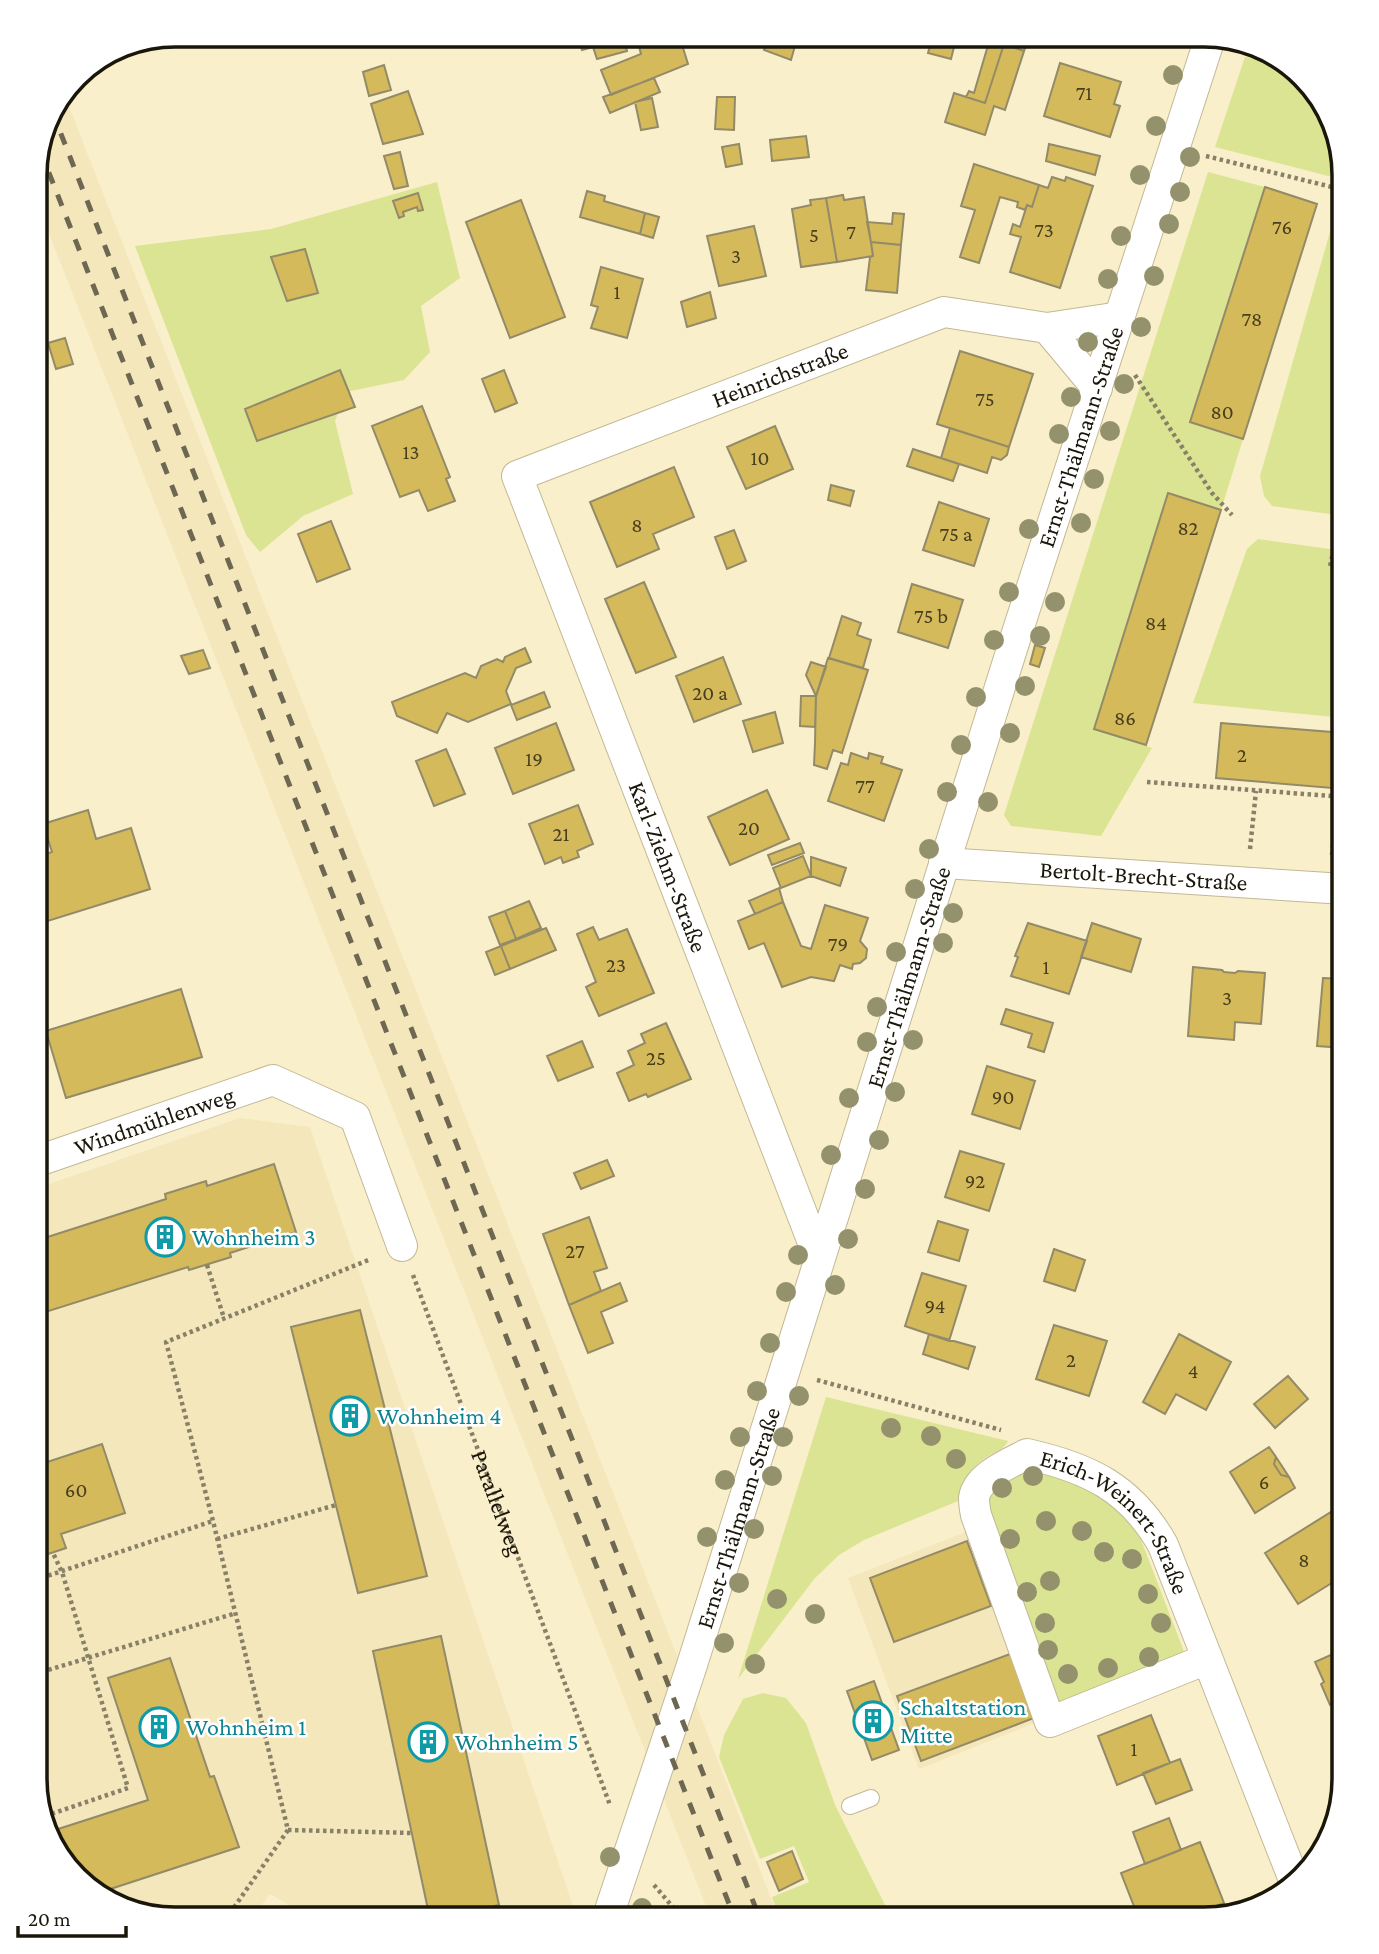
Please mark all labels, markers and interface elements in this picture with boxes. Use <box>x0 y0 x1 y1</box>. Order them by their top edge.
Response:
house number: 71 <box>1076 81 1092 105</box>
house number: 76 <box>1272 215 1292 239</box>
house number: 73 <box>1034 218 1054 242</box>
house number: 7 <box>846 220 856 244</box>
house number: 5 <box>809 223 819 247</box>
house number: 3 <box>731 244 741 268</box>
house number: 1 <box>614 280 621 304</box>
house number: 78 <box>1242 307 1262 331</box>
street label: Ernst-Thälmann-Straße <box>1032 323 1129 551</box>
street label: Heinrichstraße <box>708 336 852 413</box>
house number: 75 <box>975 387 995 411</box>
house number: 80 <box>1210 400 1234 424</box>
house number: 13 <box>403 440 419 464</box>
house number: 10 <box>751 446 769 470</box>
house number: 8 <box>631 513 643 537</box>
house number: 82 <box>1177 516 1199 540</box>
house number: 75 a <box>939 522 973 546</box>
house number: 75 b <box>914 604 948 628</box>
house number: 84 <box>1145 611 1167 635</box>
house number: 20 a <box>692 681 728 705</box>
house number: 86 <box>1114 706 1136 730</box>
house number: 2 <box>1237 743 1247 767</box>
house number: 19 <box>525 747 543 771</box>
house number: 77 <box>855 774 875 798</box>
street label: Karl-Ziehm-Straße <box>624 778 713 956</box>
house number: 20 <box>738 816 760 840</box>
house number: 21 <box>553 822 570 846</box>
street label: Bertolt-Brecht-Straße <box>1039 855 1248 896</box>
street label: Ernst-Thälmann-Straße <box>861 863 956 1091</box>
house number: 79 <box>828 932 848 956</box>
house number: 23 <box>606 953 626 977</box>
house number: 1 <box>1043 955 1050 979</box>
house number: 3 <box>1222 986 1232 1010</box>
house number: 25 <box>646 1046 666 1070</box>
street label: Windmühlenweg <box>70 1080 238 1161</box>
house number: 90 <box>992 1085 1014 1109</box>
house number: 92 <box>965 1169 985 1193</box>
building icon: Wohnheim 3 <box>144 1216 186 1258</box>
place label: Wohnheim 3 <box>192 1223 316 1250</box>
house number: 27 <box>565 1239 585 1263</box>
house number: 94 <box>924 1294 946 1318</box>
house number: 2 <box>1066 1348 1076 1372</box>
house number: 4 <box>1188 1359 1198 1383</box>
building icon: Wohnheim 4 <box>329 1395 371 1437</box>
place label: Wohnheim 4 <box>377 1402 501 1429</box>
street label: Ernst-Thälmann-Straße <box>690 1404 785 1632</box>
street label: Erich-Weinert-Straße <box>1037 1444 1195 1598</box>
street label: Parallelweg <box>466 1446 530 1560</box>
house number: 6 <box>1259 1470 1269 1494</box>
house number: 60 <box>65 1478 87 1502</box>
house number: 8 <box>1298 1548 1310 1572</box>
place label: Schaltstation Mitte <box>900 1693 1027 1748</box>
building icon: Schaltstation Mitte <box>852 1700 894 1742</box>
building icon: Wohnheim 1 <box>138 1706 180 1748</box>
place label: Wohnheim 1 <box>186 1713 306 1740</box>
building icon: Wohnheim 5 <box>407 1721 449 1763</box>
place label: Wohnheim 5 <box>455 1728 579 1755</box>
house number: 1 <box>1131 1737 1138 1761</box>
scale bar <box>18 1895 126 1939</box>
text: 20 m <box>28 1907 71 1931</box>

